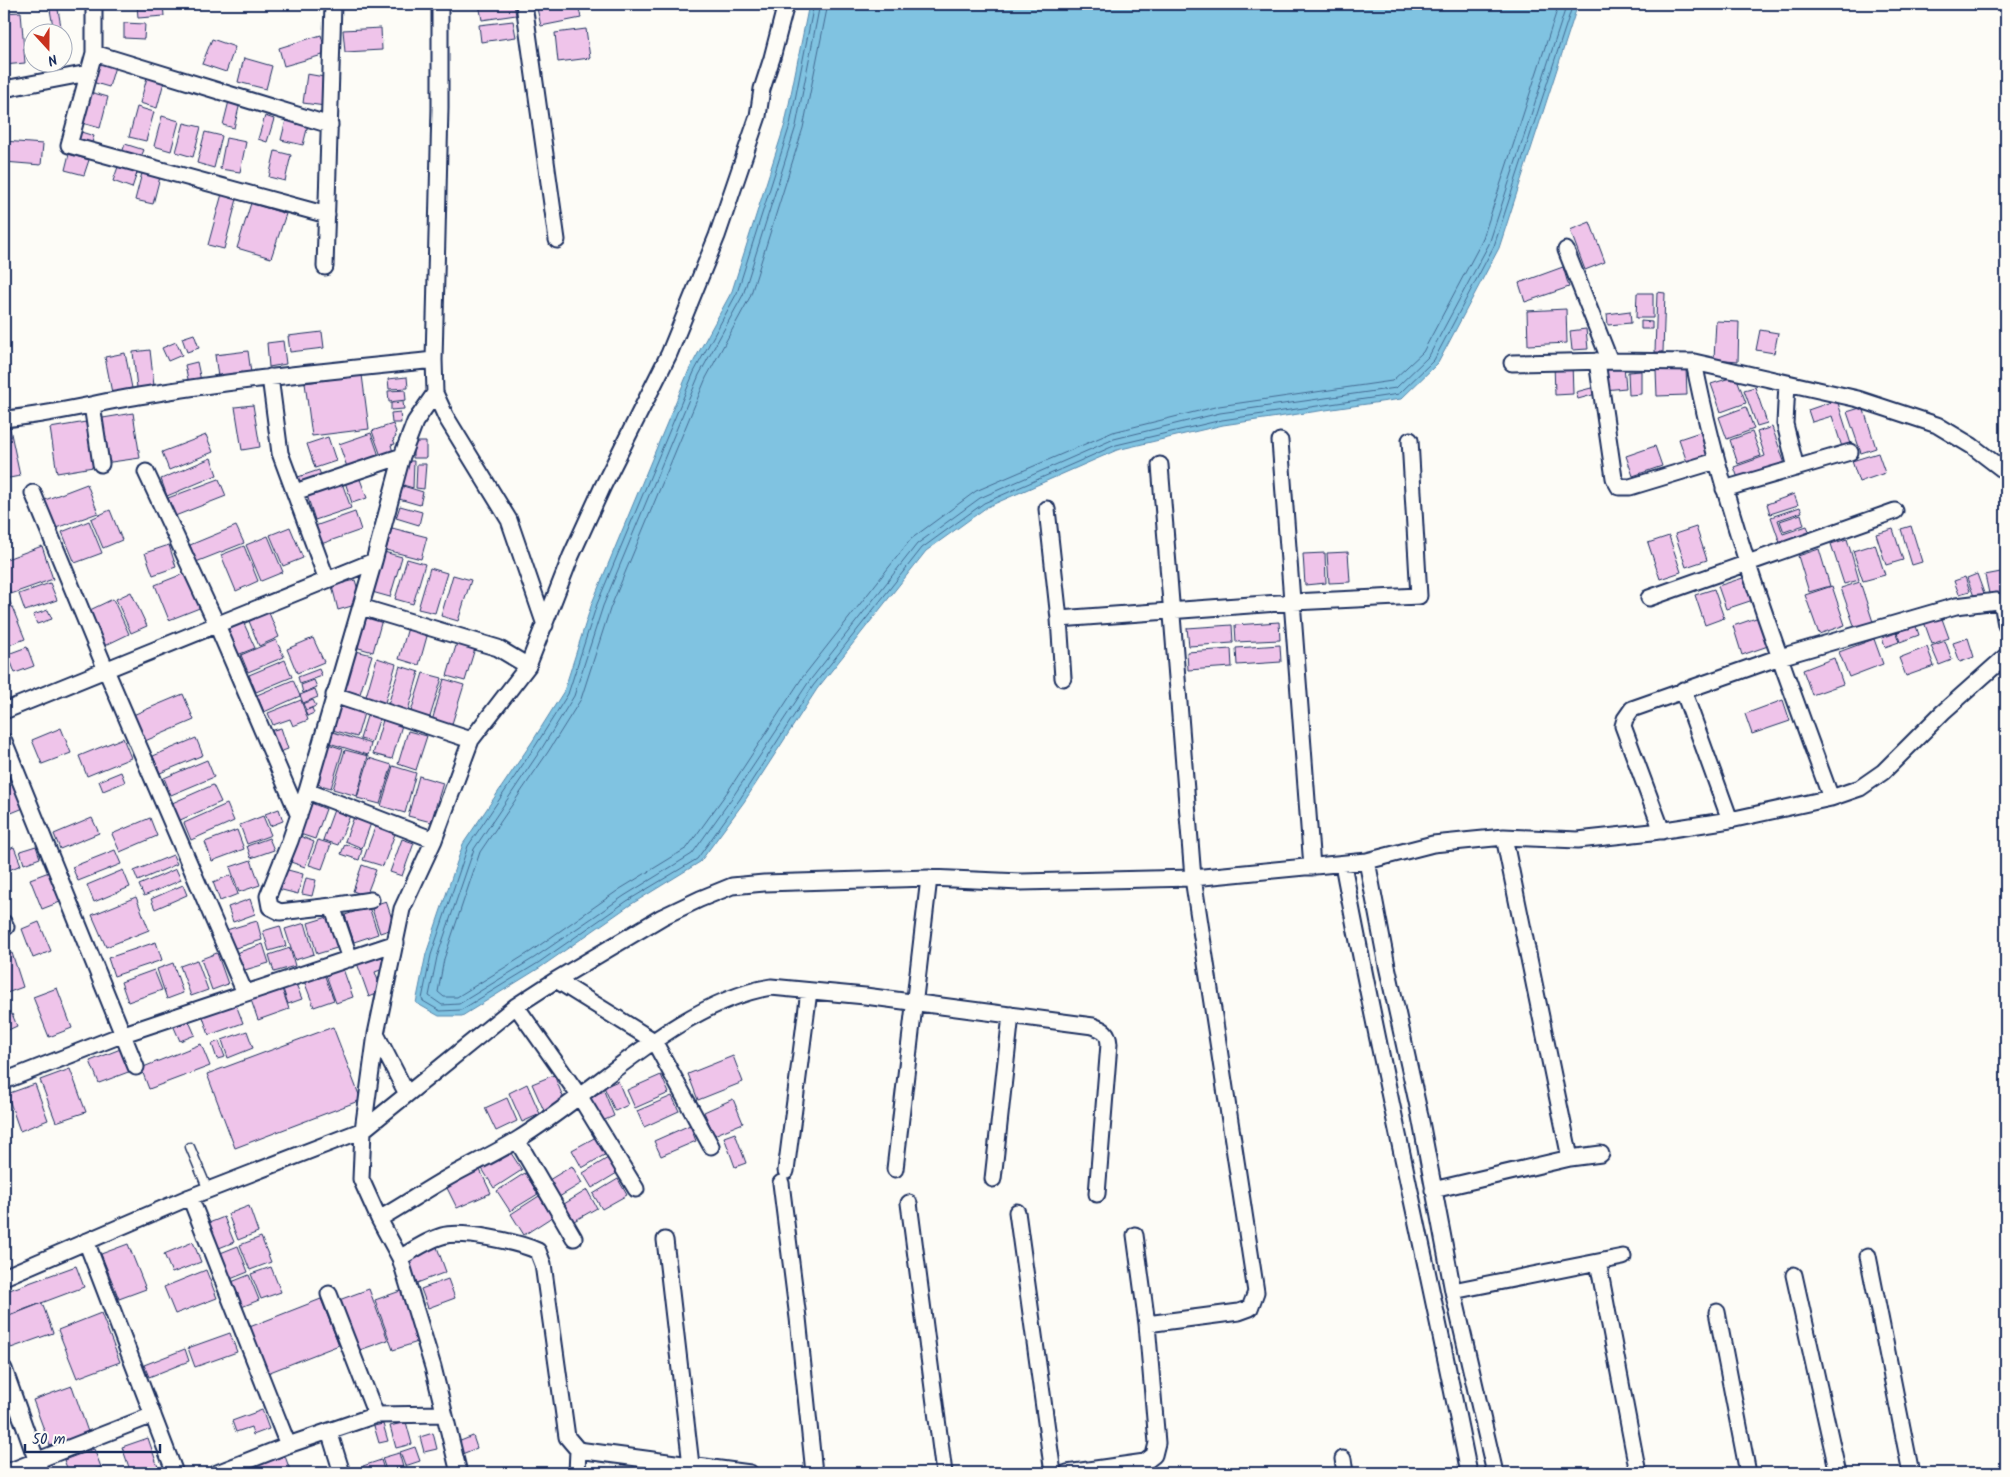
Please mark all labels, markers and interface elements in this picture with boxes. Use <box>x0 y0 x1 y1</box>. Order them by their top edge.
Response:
north arrow <box>22 22 72 72</box>
text: N <box>44 47 60 71</box>
scale bar <box>25 1422 160 1454</box>
text: 50 m <box>32 1428 66 1452</box>

